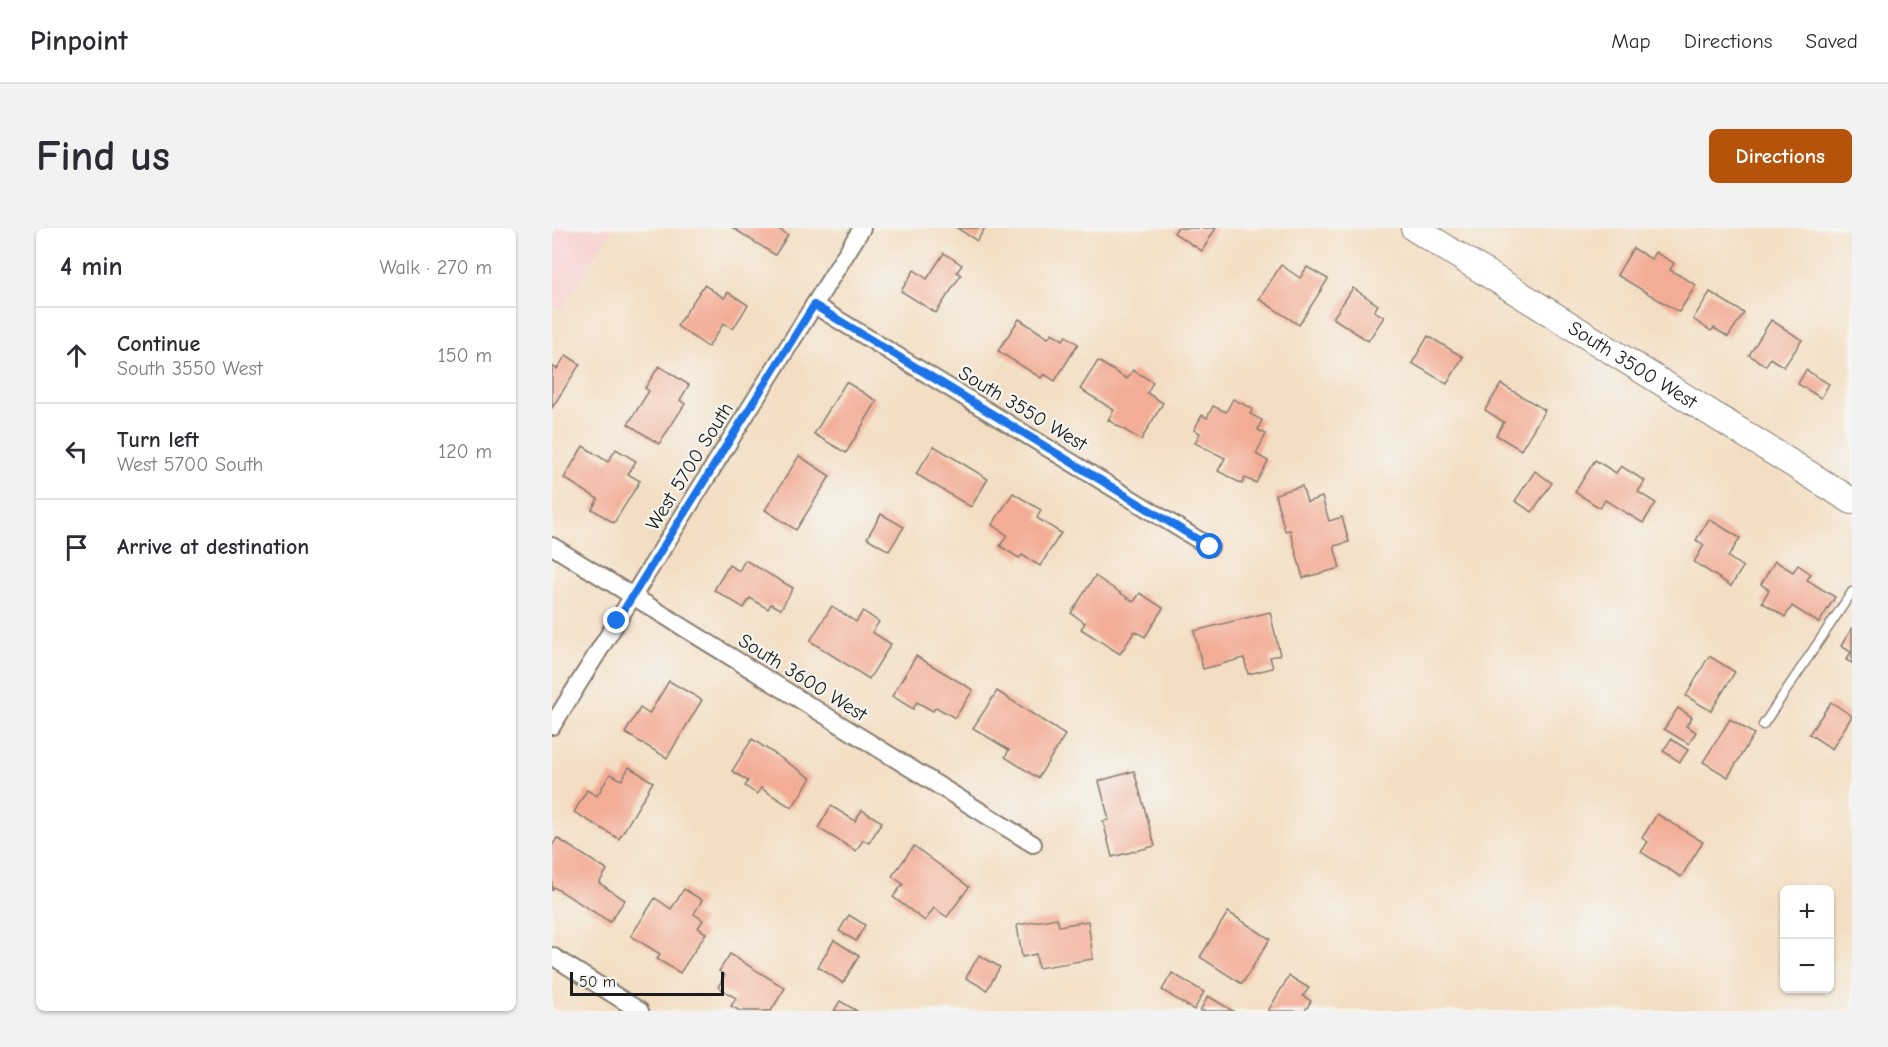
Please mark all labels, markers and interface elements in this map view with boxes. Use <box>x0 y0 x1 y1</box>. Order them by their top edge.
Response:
text: Pinpoint <box>30 25 128 57</box>
text: Map <box>1611 29 1651 53</box>
text: Directions <box>1684 29 1773 53</box>
text: Saved <box>1806 29 1858 53</box>
button: Directions <box>1709 129 1852 183</box>
text: Find us <box>36 132 170 181</box>
text: 4 min <box>60 252 123 282</box>
text: Walk · 270 m <box>379 256 492 279</box>
street label: South 3500 West <box>1564 316 1702 414</box>
text: Continue <box>117 331 200 357</box>
icon: ahead <box>60 339 93 372</box>
text: 150 m <box>438 344 492 367</box>
text: South 3550 West <box>117 357 263 380</box>
street label: South 3550 West <box>954 361 1092 456</box>
street label: West 5700 South <box>641 398 738 534</box>
text: Turn left <box>117 427 199 453</box>
icon: left <box>60 435 93 468</box>
text: 120 m <box>438 440 492 463</box>
text: West 5700 South <box>117 453 263 476</box>
icon: arrive <box>60 531 93 564</box>
route start <box>1196 533 1222 559</box>
text: Arrive at destination <box>117 534 309 560</box>
route end <box>603 607 629 633</box>
street label: South 3600 West <box>734 629 872 727</box>
map controls <box>1780 885 1834 993</box>
button: + <box>1780 885 1834 939</box>
button: − <box>1780 939 1834 993</box>
scale bar <box>570 969 724 996</box>
text: 50 m <box>579 973 616 991</box>

